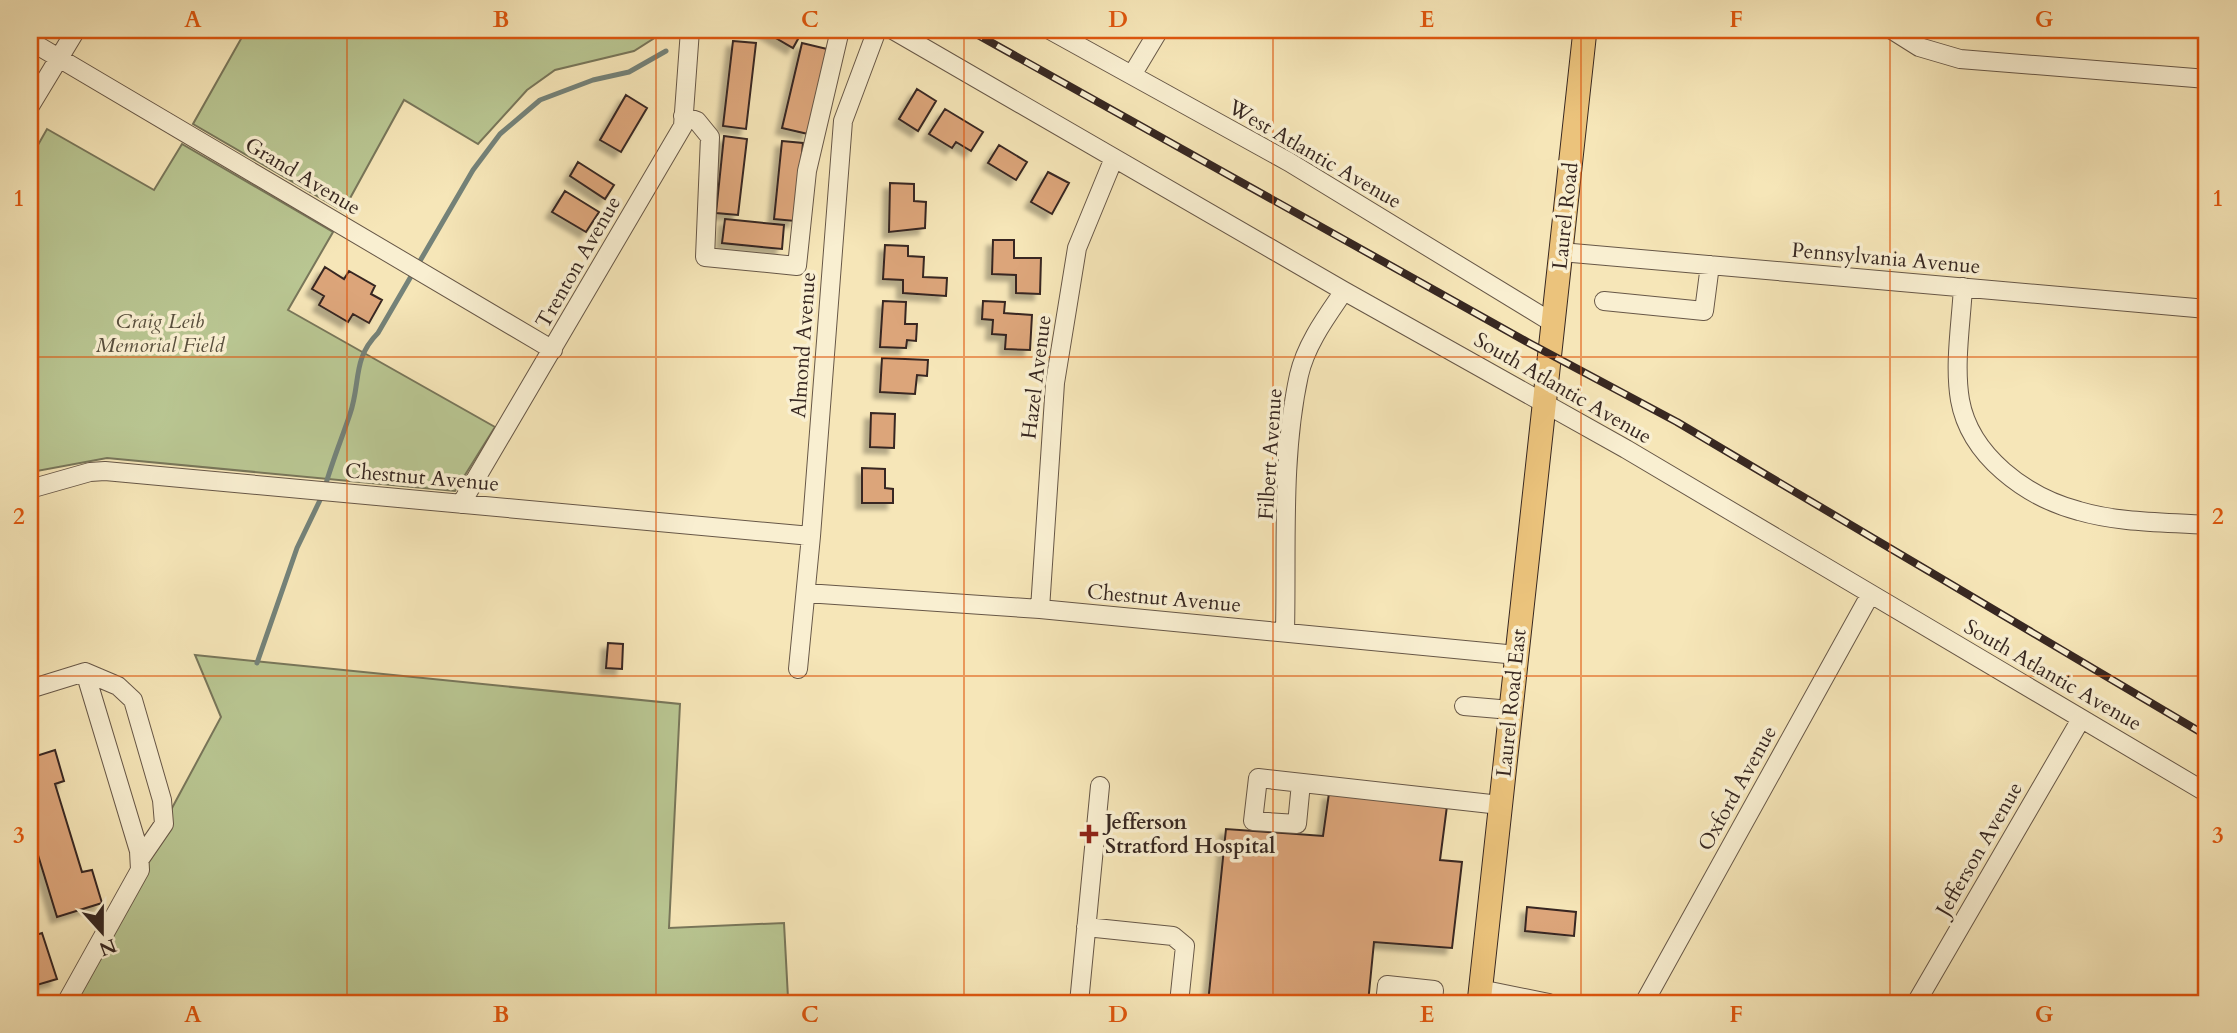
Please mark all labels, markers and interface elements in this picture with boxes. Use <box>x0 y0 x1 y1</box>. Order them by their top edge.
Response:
text: A <box>184 4 202 35</box>
text: B <box>493 4 509 35</box>
text: C <box>801 4 819 35</box>
text: D <box>1108 4 1128 35</box>
text: E <box>1420 4 1434 35</box>
text: F <box>1729 4 1743 35</box>
text: G <box>2035 4 2054 35</box>
street label: West Atlantic Avenue <box>1222 92 1407 216</box>
street label: Grand Avenue <box>239 130 366 222</box>
street label: Laurel Road <box>1545 161 1586 271</box>
text: 1 <box>13 183 25 214</box>
text: 1 <box>2212 183 2224 214</box>
street label: Trenton Avenue <box>529 191 628 334</box>
street label: Pennsylvania Avenue <box>1790 236 1982 281</box>
street label: Almond Avenue <box>784 271 823 419</box>
park label: Craig Leib Memorial Field <box>96 307 225 360</box>
street label: Hazel Avenue <box>1015 313 1058 441</box>
street label: South Atlantic Avenue <box>1468 326 1657 451</box>
street label: Filbert Avenue <box>1251 387 1290 521</box>
street label: Chestnut Avenue <box>344 456 500 499</box>
text: 2 <box>13 501 25 532</box>
text: 2 <box>2212 501 2224 532</box>
street label: Chestnut Avenue <box>1086 577 1242 620</box>
street label: South Atlantic Avenue <box>1958 613 2147 738</box>
street label: Laurel Road East <box>1489 627 1534 779</box>
street label: Oxford Avenue <box>1691 720 1784 856</box>
street label: Jefferson Avenue <box>1928 777 2030 924</box>
place label: Jefferson Stratford Hospital <box>1102 808 1275 861</box>
text: 3 <box>13 820 25 851</box>
text: 3 <box>2212 820 2224 851</box>
marker: Jefferson Stratford Hospital <box>1079 824 1099 844</box>
north arrow <box>66 897 136 967</box>
text: N <box>95 932 120 962</box>
text: A <box>184 999 202 1030</box>
text: B <box>493 999 509 1030</box>
text: C <box>801 999 819 1030</box>
text: D <box>1108 999 1128 1030</box>
text: E <box>1420 999 1434 1030</box>
text: F <box>1729 999 1743 1030</box>
text: G <box>2035 999 2054 1030</box>

